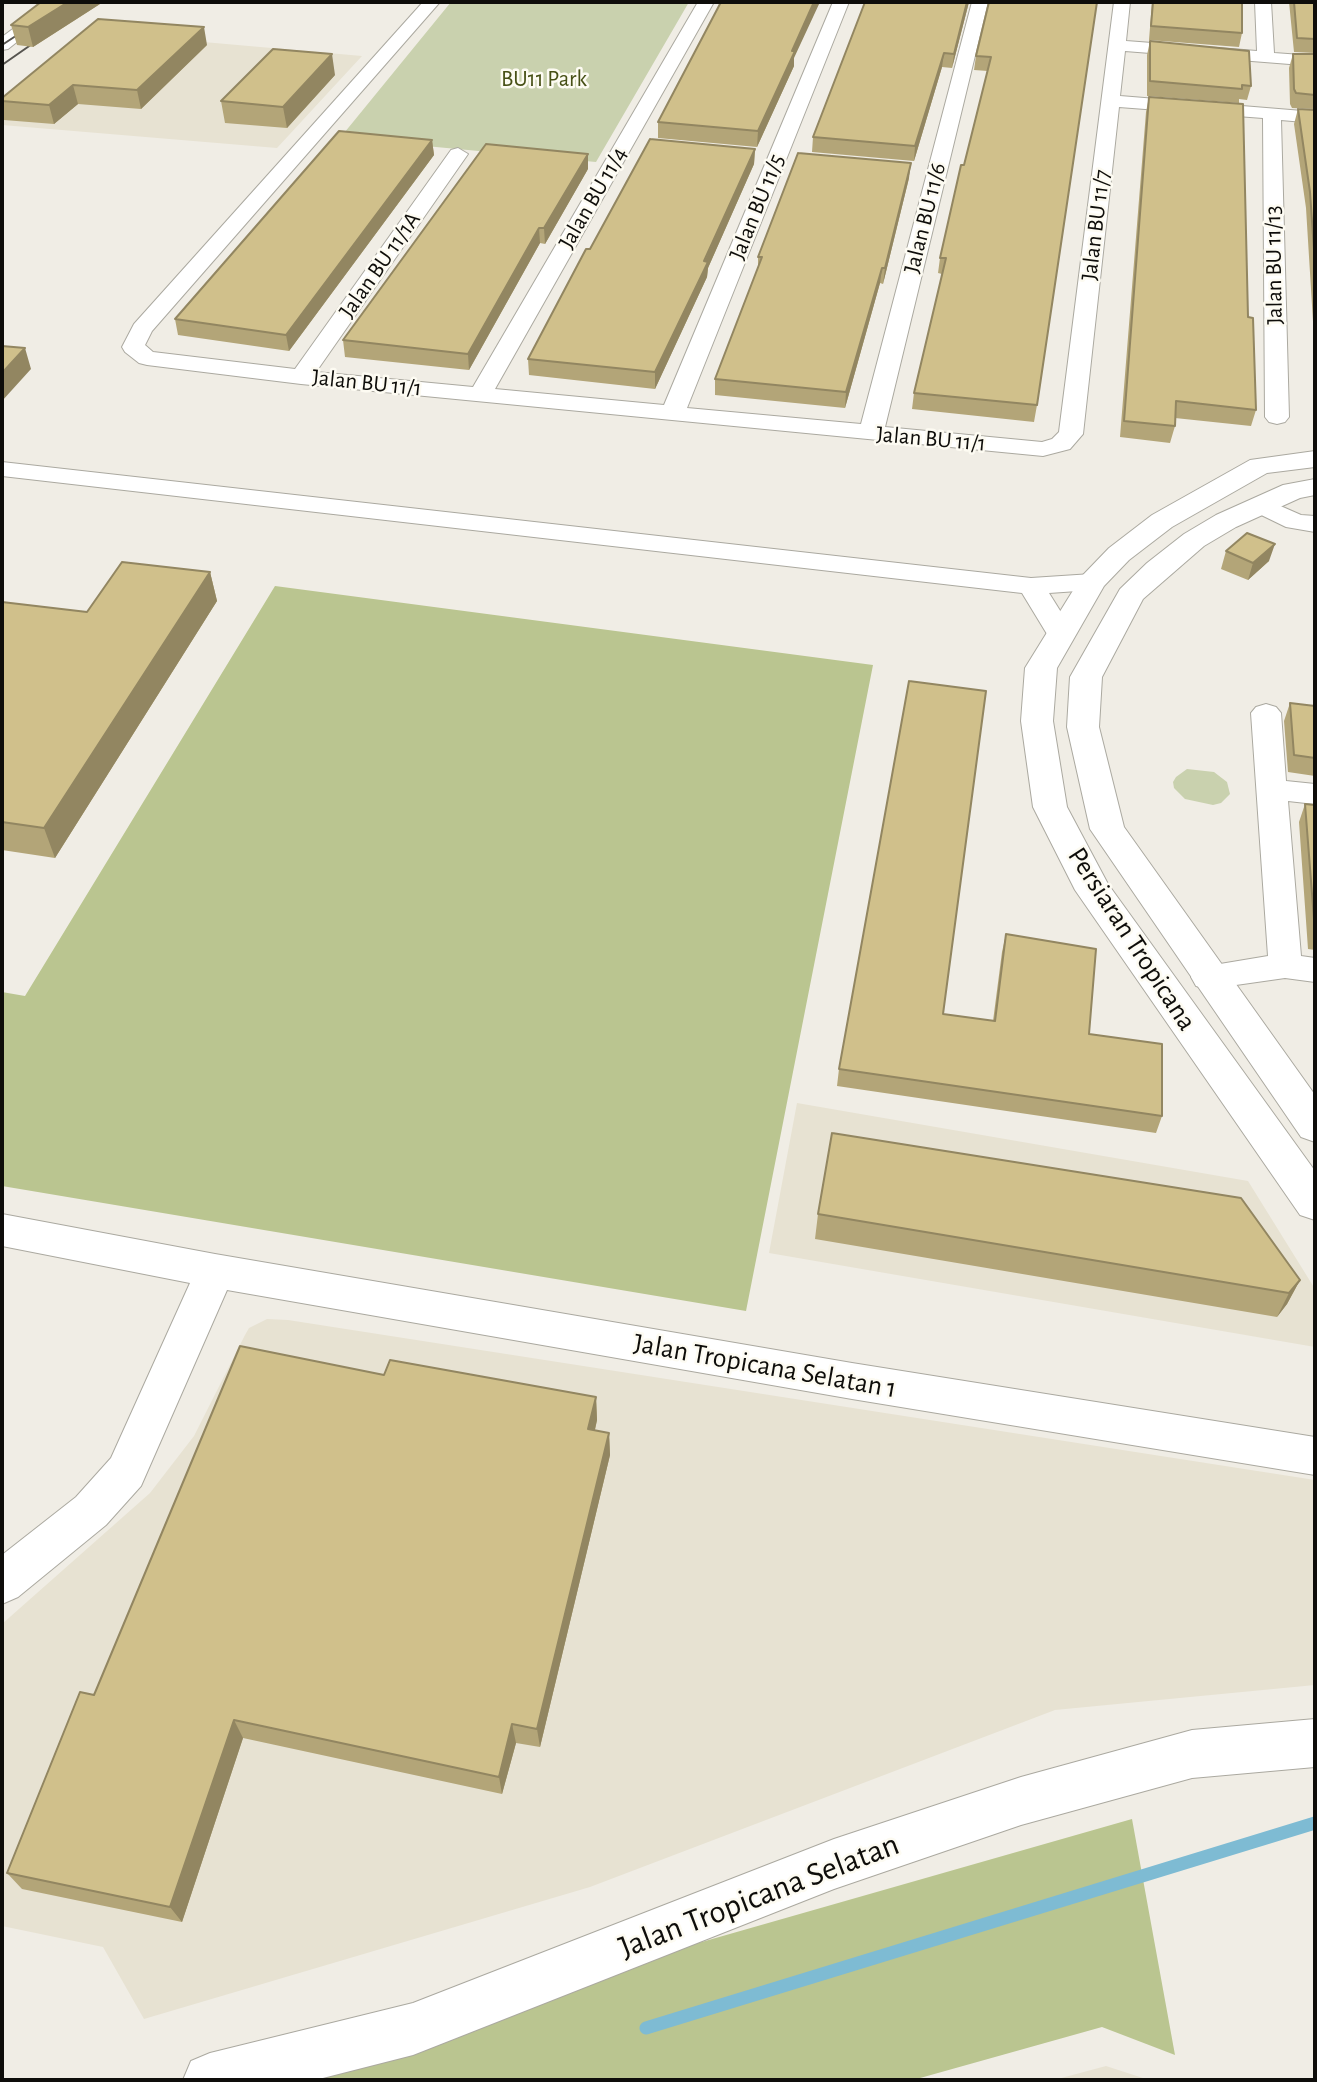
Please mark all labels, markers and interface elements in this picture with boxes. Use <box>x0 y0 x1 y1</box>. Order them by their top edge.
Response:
park label: BU11 Park <box>501 65 587 93</box>
street label: Jalan BU 11/4 <box>553 142 633 254</box>
street label: Jalan BU 11/5 <box>723 150 791 264</box>
street label: Jalan BU 11/6 <box>898 160 952 276</box>
street label: Jalan BU 11/7 <box>1076 168 1116 282</box>
street label: Jalan BU 11/13 <box>1259 205 1289 325</box>
street label: Jalan BU 11/1A <box>333 207 427 323</box>
street label: Jalan BU 11/1 <box>311 364 423 402</box>
street label: Jalan BU 11/1 <box>875 420 987 458</box>
street label: Persiaran Tropicana <box>1060 841 1204 1037</box>
street label: Jalan Tropicana Selatan 1 <box>631 1326 899 1406</box>
street label: Jalan Tropicana Selatan <box>613 1824 905 1968</box>

